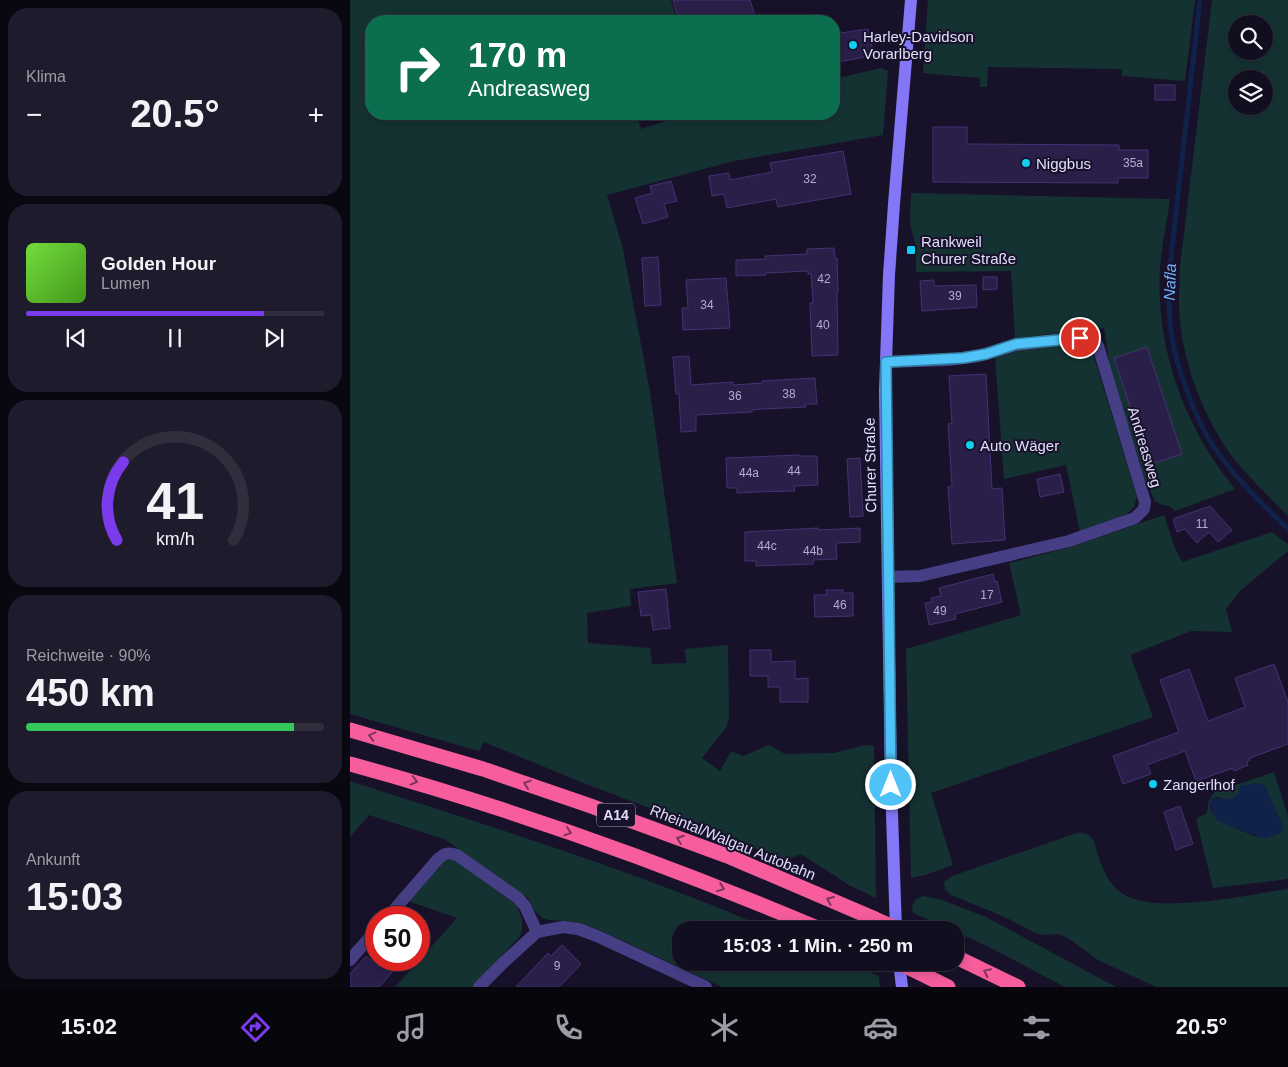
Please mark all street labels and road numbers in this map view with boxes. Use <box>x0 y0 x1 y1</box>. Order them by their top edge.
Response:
street label: Andreasweg <box>1125 405 1165 489</box>
street label: Churer Straße <box>861 417 879 513</box>
street label: Rheintal/Walgau Autobahn <box>648 801 818 883</box>
road number: A14 <box>597 804 635 826</box>

